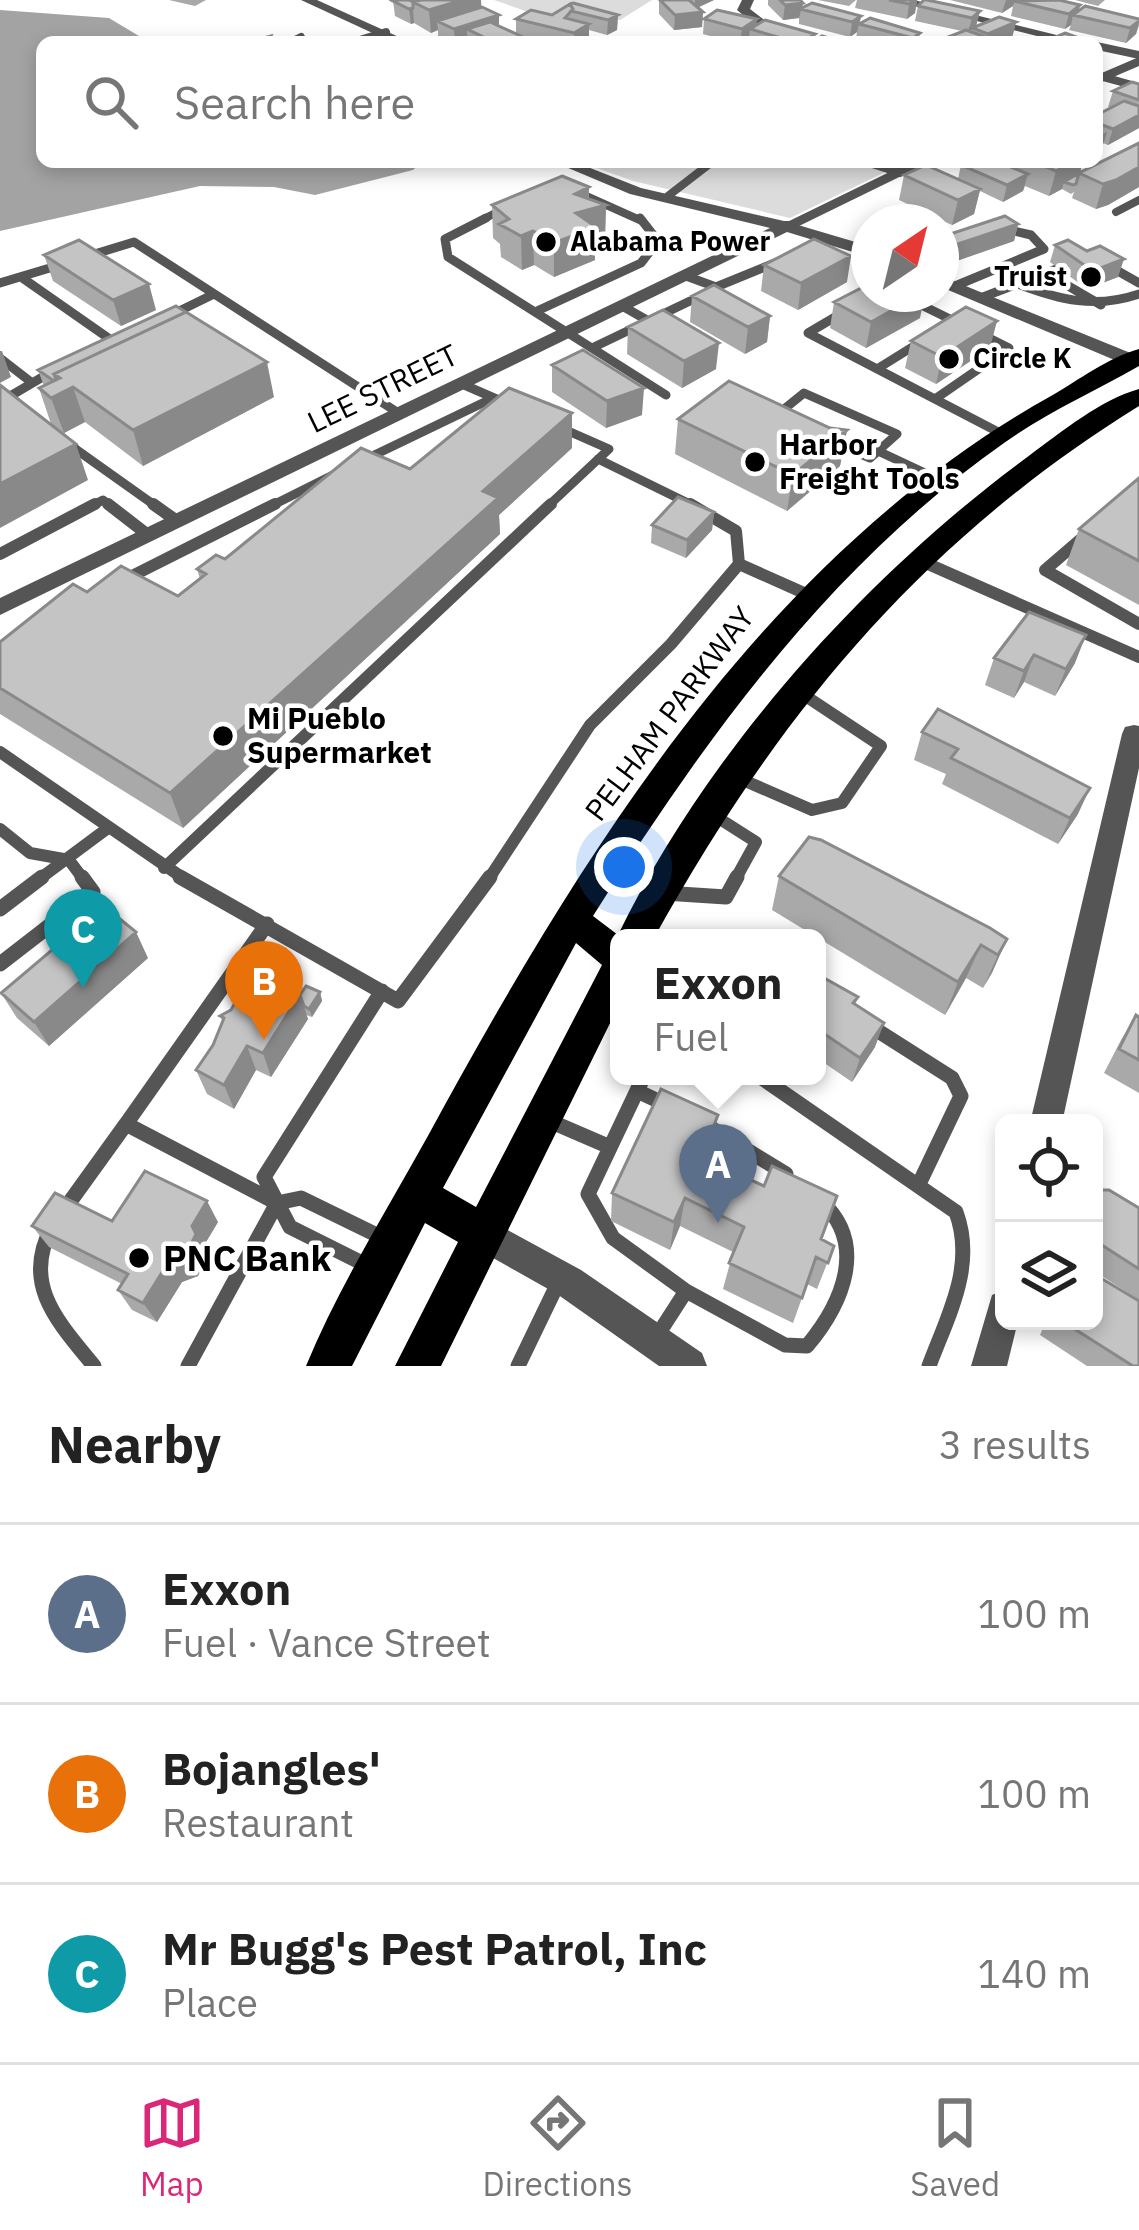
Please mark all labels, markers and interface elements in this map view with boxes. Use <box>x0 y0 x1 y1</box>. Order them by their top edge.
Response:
search box <box>36 36 1103 168</box>
icon: search <box>78 69 144 135</box>
text: Search here <box>174 73 415 131</box>
north arrow <box>851 204 959 312</box>
place label: Alabama Power <box>570 223 770 258</box>
marker: Alabama Power <box>533 229 559 255</box>
place label: Truist <box>994 258 1067 293</box>
marker: Truist <box>1078 264 1104 290</box>
street label: LEE STREET <box>301 334 464 441</box>
place label: Circle K <box>973 340 1072 375</box>
marker: Circle K <box>936 346 962 372</box>
place label: Harbor Freight Tools <box>779 424 960 497</box>
marker: Harbor Freight Tools <box>742 449 768 475</box>
street label: PELHAM PARKWAY <box>575 598 762 828</box>
place label: Mi Pueblo Supermarket <box>247 698 432 771</box>
marker: Mi Pueblo Supermarket <box>210 723 236 749</box>
your location <box>594 837 654 897</box>
pin: C <box>44 889 122 988</box>
popup <box>610 929 826 1085</box>
pin: B <box>225 941 303 1040</box>
text: Exxon <box>653 953 783 1011</box>
text: Fuel <box>653 1011 728 1062</box>
map controls <box>995 1114 1103 1330</box>
button: locate <box>995 1114 1103 1222</box>
pin: A <box>679 1124 757 1223</box>
button: layers <box>995 1222 1103 1330</box>
place label: PNC Bank <box>163 1234 332 1281</box>
marker: PNC Bank <box>126 1245 152 1271</box>
text: Nearby <box>48 1411 221 1477</box>
text: 3 results <box>939 1419 1091 1470</box>
text: Exxon <box>162 1559 291 1617</box>
text: A <box>74 1588 100 1639</box>
text: 100 m <box>978 1588 1091 1639</box>
text: Fuel · Vance Street <box>162 1617 491 1668</box>
text: Bojangles' <box>162 1739 381 1797</box>
text: B <box>74 1768 100 1819</box>
text: 100 m <box>978 1768 1091 1819</box>
text: Restaurant <box>162 1797 354 1848</box>
text: Mr Bugg's Pest Patrol, Inc <box>162 1919 707 1977</box>
text: C <box>74 1948 100 1999</box>
text: 140 m <box>978 1948 1091 1999</box>
text: Place <box>162 1977 258 2028</box>
tab: Map <box>139 2090 205 2205</box>
tab: Directions <box>483 2090 633 2205</box>
tab: Saved <box>910 2090 1000 2205</box>

